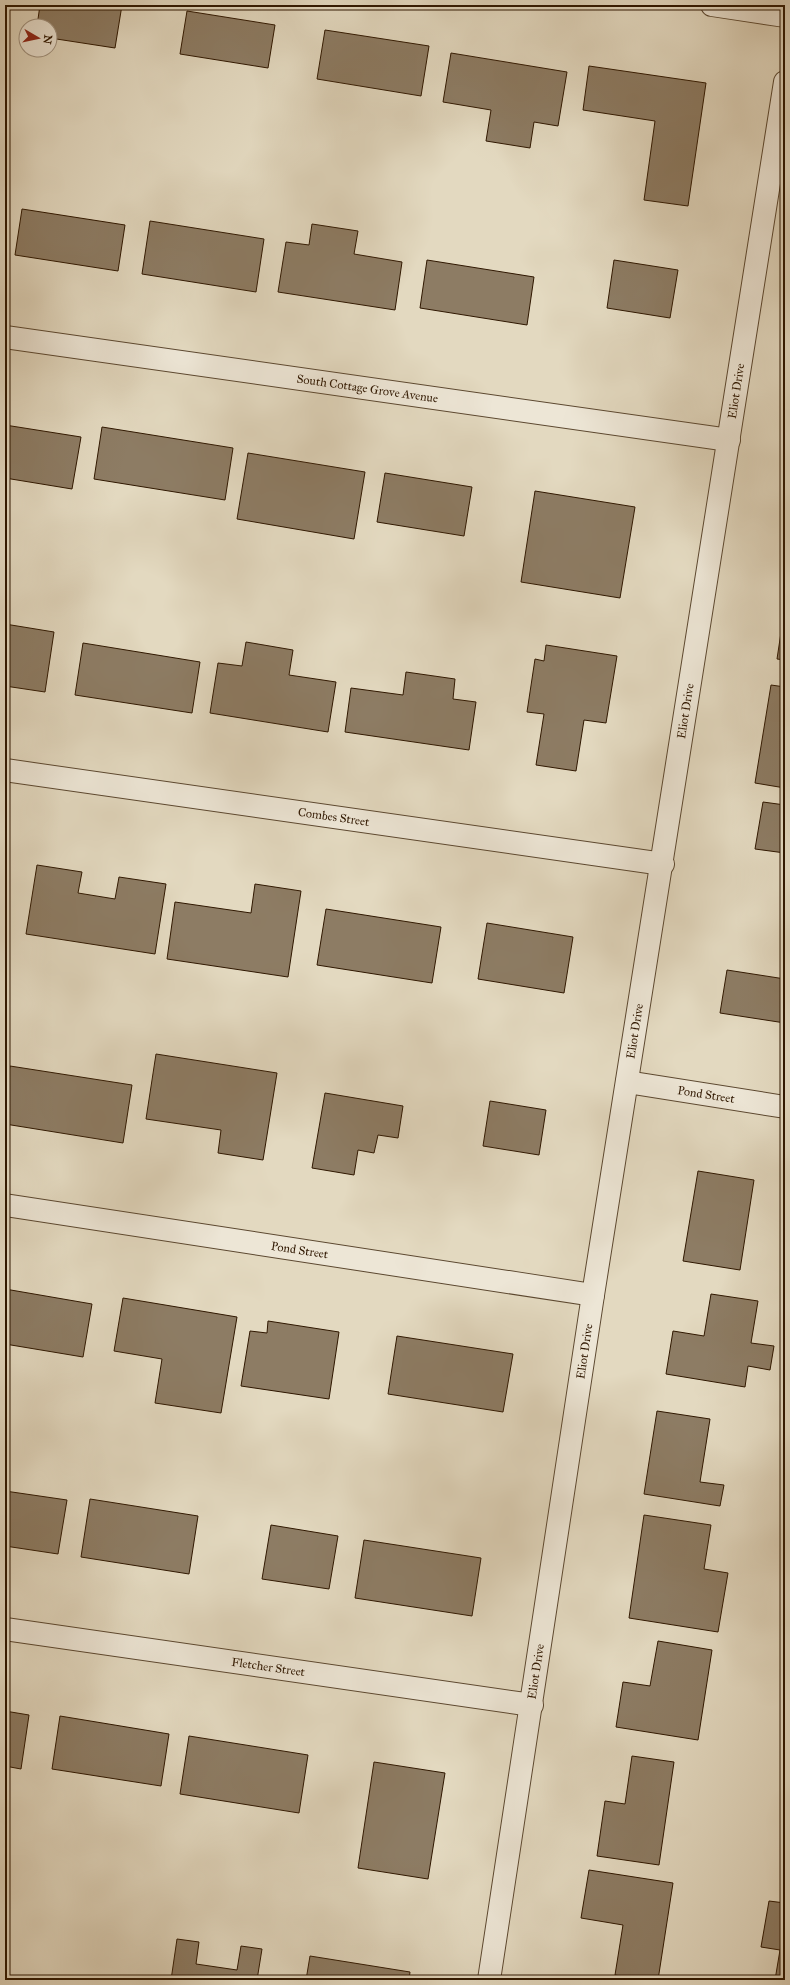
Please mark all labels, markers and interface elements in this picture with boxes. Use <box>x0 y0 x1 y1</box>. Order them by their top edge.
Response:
north arrow <box>18 18 58 58</box>
text: N <box>40 34 55 46</box>
street label: Eliot Drive <box>725 362 747 420</box>
street label: South Cottage Grove Avenue <box>296 372 439 406</box>
street label: Eliot Drive <box>674 682 697 740</box>
street label: Combes Street <box>297 805 371 829</box>
street label: Eliot Drive <box>623 1002 646 1060</box>
street label: Pond Street <box>676 1083 736 1106</box>
street label: Pond Street <box>270 1239 330 1261</box>
street label: Eliot Drive <box>573 1323 596 1380</box>
street label: Eliot Drive <box>525 1643 547 1700</box>
street label: Fletcher Street <box>231 1655 307 1679</box>

